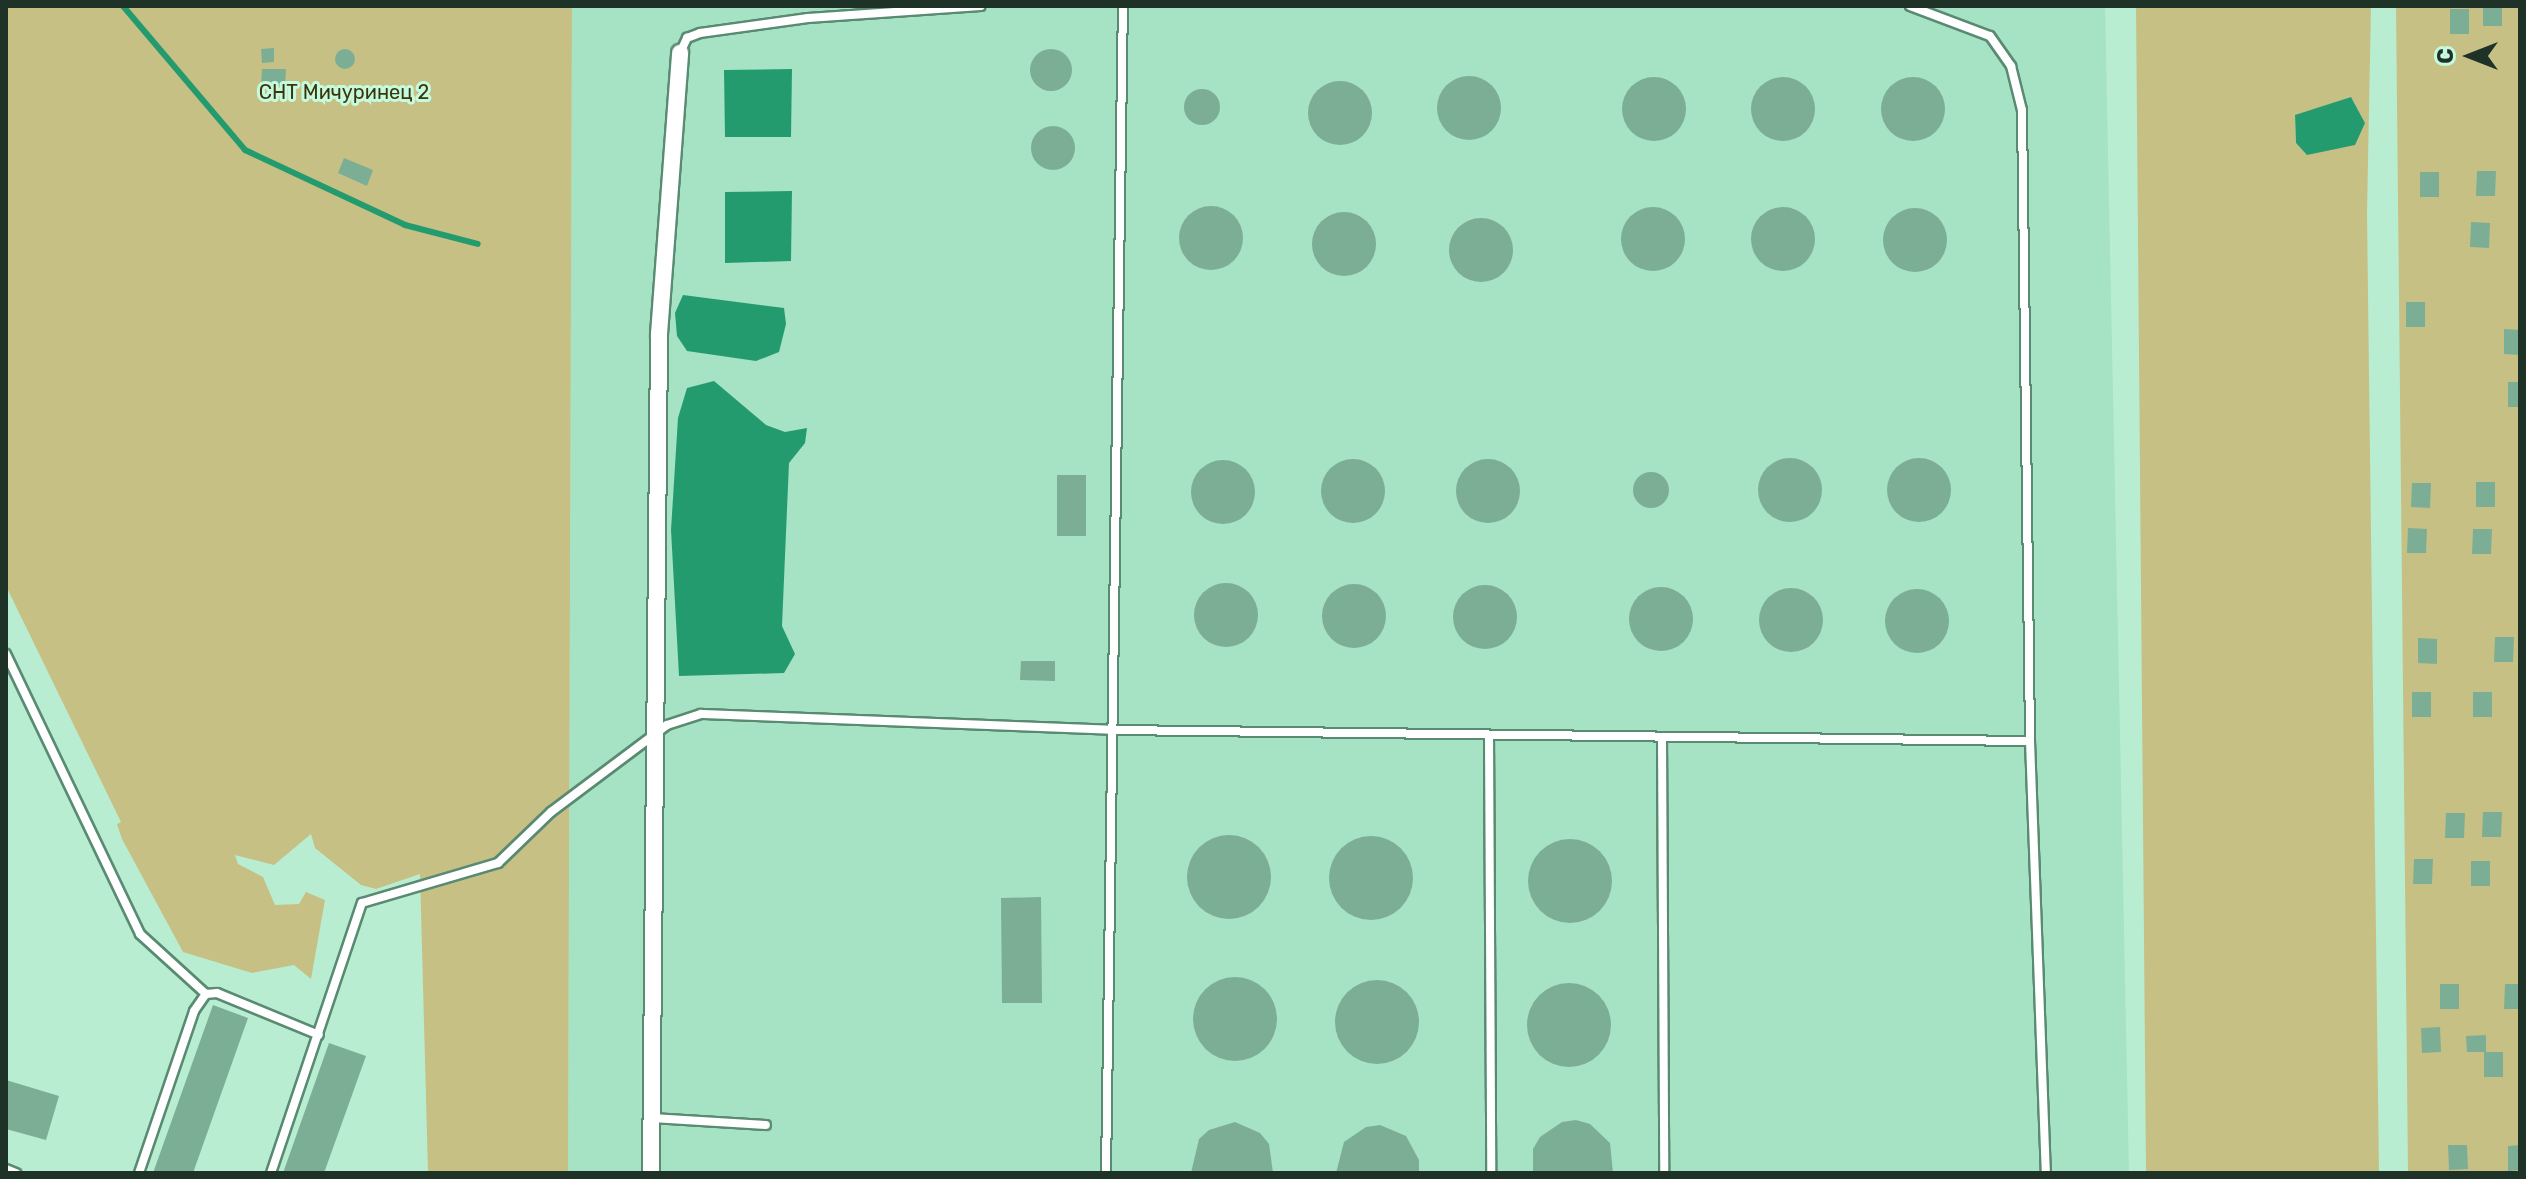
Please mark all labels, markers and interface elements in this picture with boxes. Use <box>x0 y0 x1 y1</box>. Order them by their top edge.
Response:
north arrow <box>2430 16 2510 96</box>
text: С <box>2432 48 2459 64</box>
park label: СНТ Мичуринец 2 <box>259 80 429 104</box>

